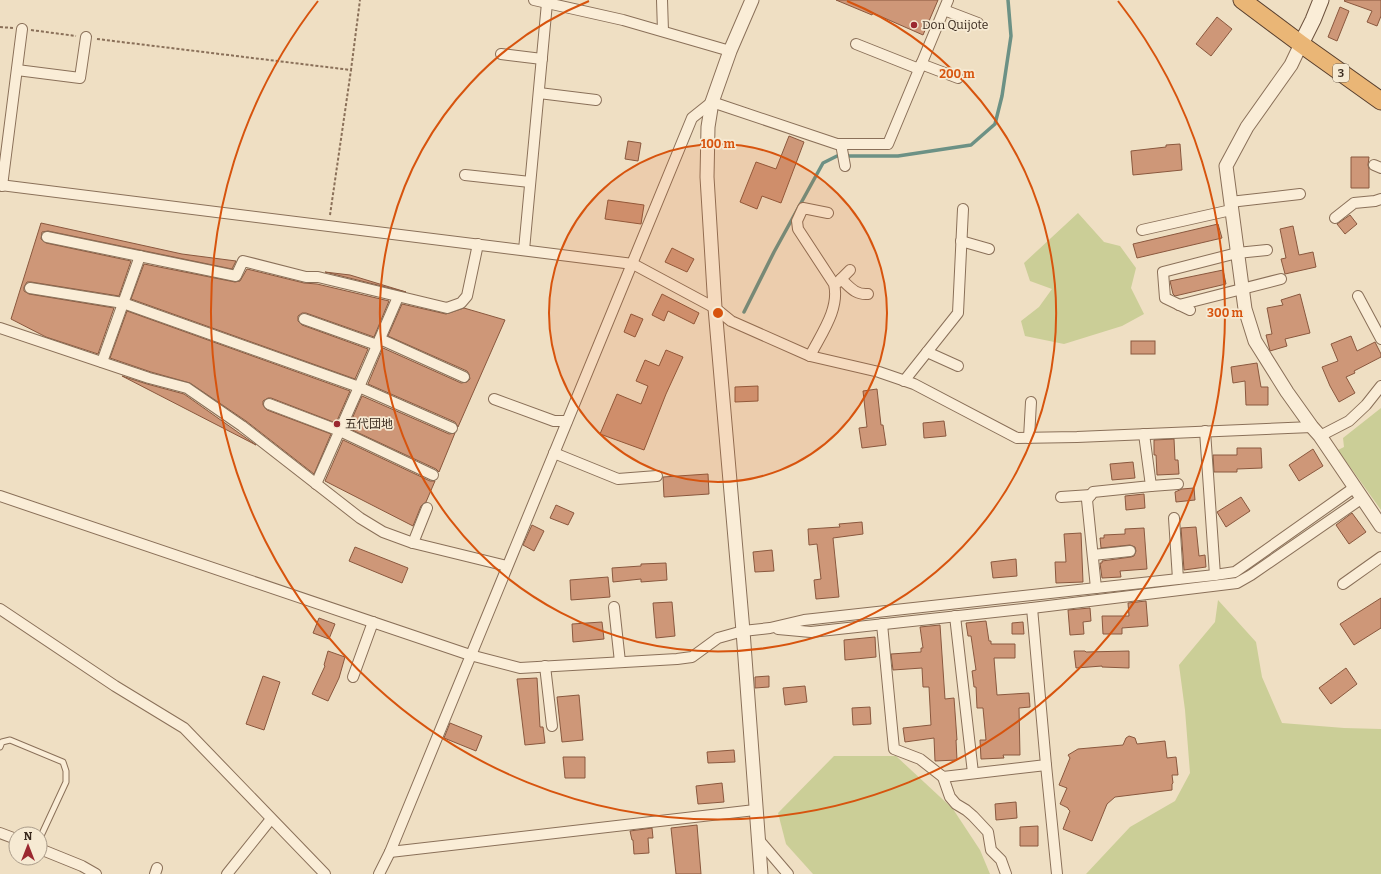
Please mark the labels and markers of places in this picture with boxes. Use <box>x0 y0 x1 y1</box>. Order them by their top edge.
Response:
place label: Don Quijote <box>922 18 988 32</box>
marker: Don Quijote <box>909 20 919 30</box>
centre of rings <box>711 306 725 320</box>
place label: 五代団地 <box>345 417 393 431</box>
marker: 五代団地 <box>332 419 342 429</box>

